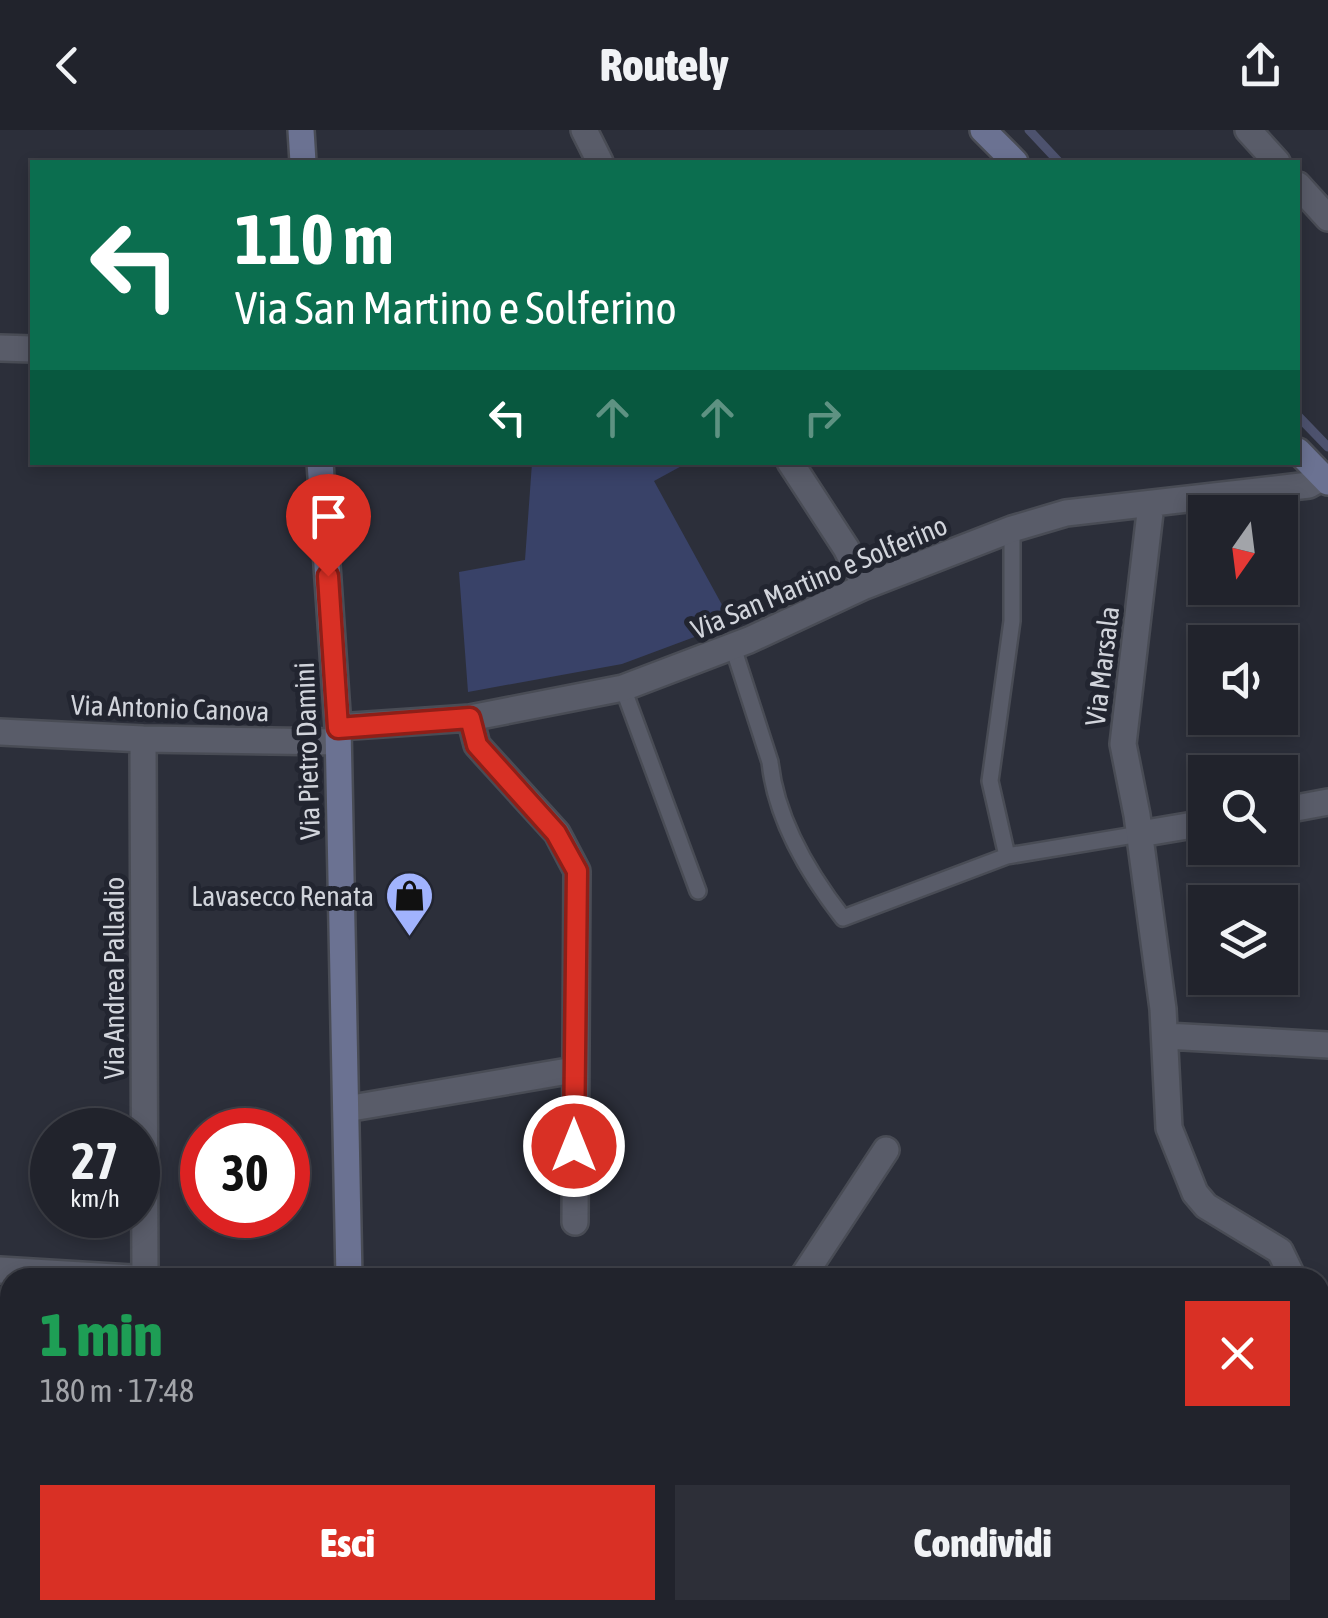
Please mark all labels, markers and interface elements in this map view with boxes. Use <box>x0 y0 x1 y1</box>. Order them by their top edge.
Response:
icon: back <box>40 38 95 93</box>
icon: share <box>1233 38 1288 93</box>
text: Routely <box>600 39 728 91</box>
text: 110 m <box>235 199 394 279</box>
icon: left <box>70 200 200 330</box>
text: Via San Martino e Solferino <box>235 282 677 334</box>
icon: left <box>480 390 535 445</box>
icon: ahead <box>585 390 640 445</box>
icon: ahead <box>690 390 745 445</box>
icon: right <box>795 390 850 445</box>
pin <box>286 474 371 577</box>
icon: arrive <box>301 489 356 544</box>
north arrow <box>1188 495 1298 605</box>
map controls <box>1188 495 1298 995</box>
street label: Via San Martino e Solferino <box>686 509 952 645</box>
street label: Via Marsala <box>1079 604 1125 728</box>
button: sound <box>1188 625 1298 735</box>
street label: Via Pietro Damini <box>288 662 326 840</box>
street label: Via Antonio Canova <box>70 689 270 727</box>
button: search <box>1188 755 1298 865</box>
shop icon: Lavasecco Renata <box>383 870 435 938</box>
street label: Via Andrea Palladio <box>98 877 130 1079</box>
place label: Lavasecco Renata <box>191 880 374 912</box>
button: layers <box>1188 885 1298 995</box>
position arrow <box>522 1094 626 1198</box>
speed limit sign: 30 <box>180 1108 310 1238</box>
text: 27 <box>71 1132 118 1190</box>
text: km/h <box>70 1184 120 1212</box>
text: 1 min <box>40 1300 163 1369</box>
button: close <box>1185 1301 1290 1406</box>
text: 180 m · 17:48 <box>40 1372 194 1409</box>
button: Esci <box>40 1485 655 1600</box>
button: Condividi <box>675 1485 1290 1600</box>

